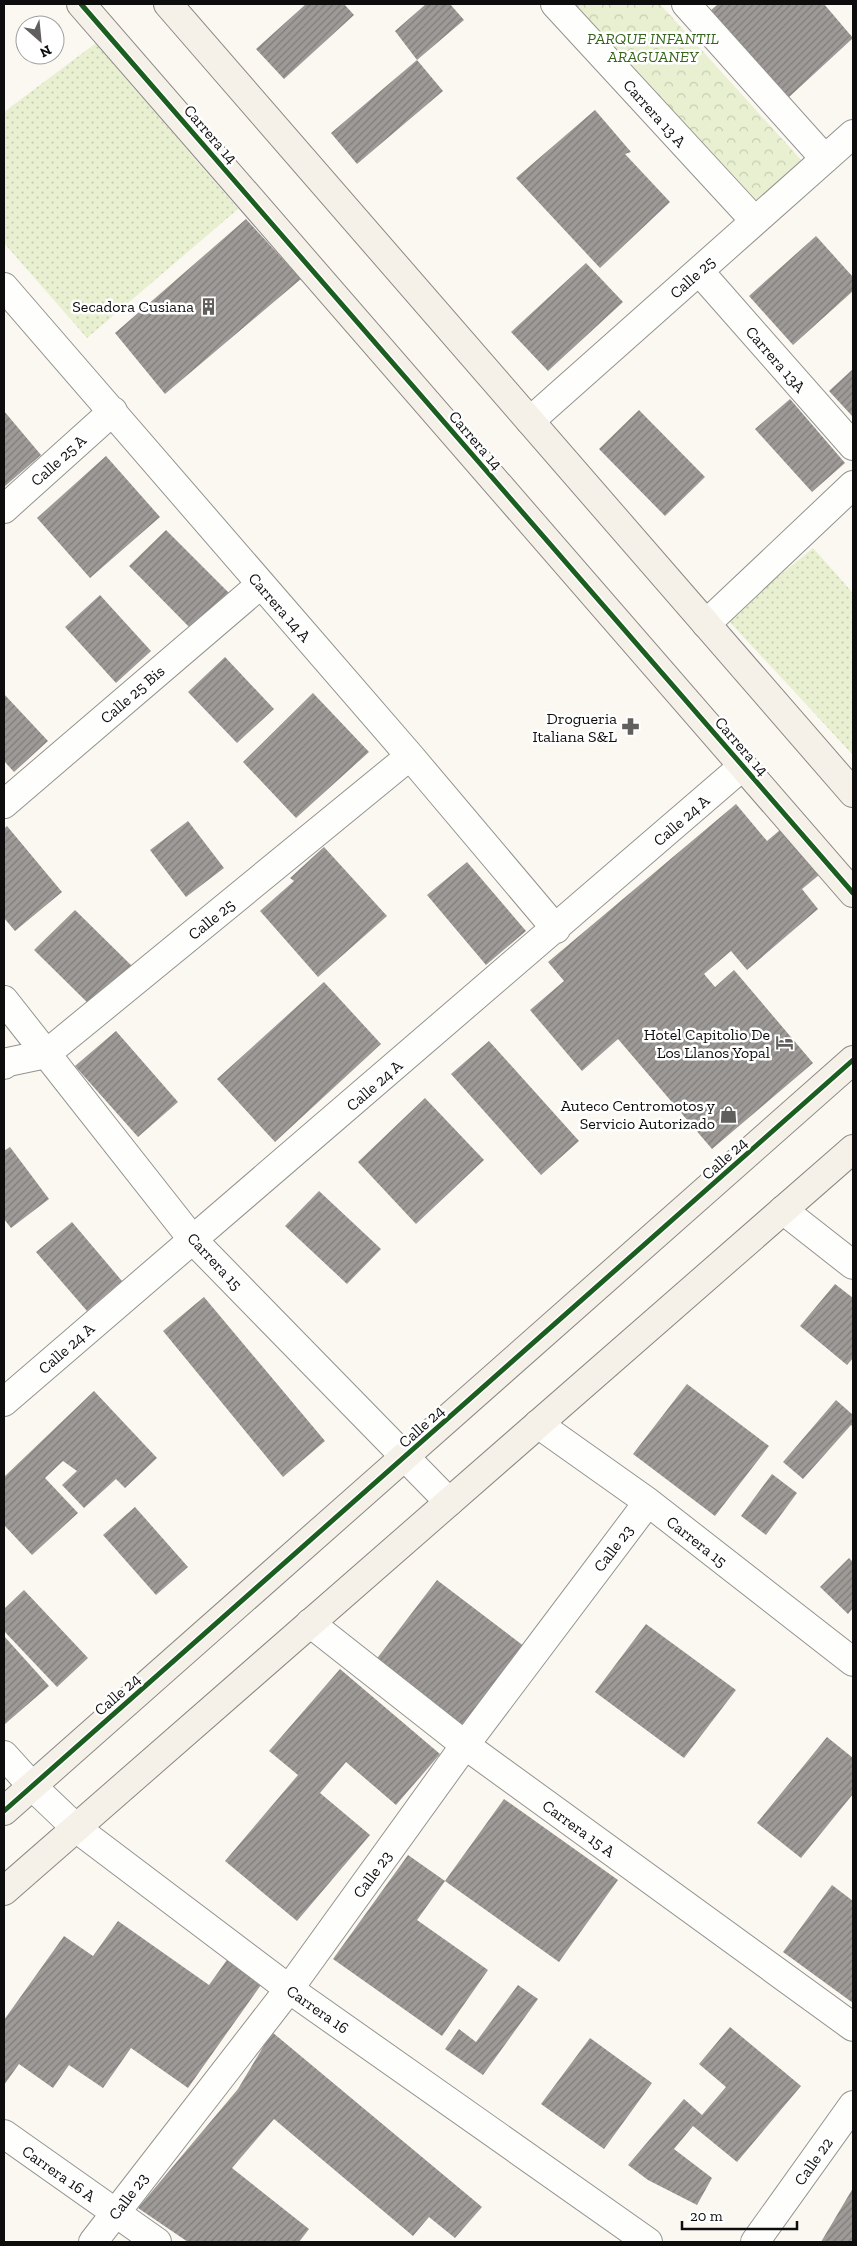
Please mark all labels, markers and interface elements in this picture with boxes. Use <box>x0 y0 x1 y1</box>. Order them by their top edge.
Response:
north arrow <box>15 15 65 65</box>
park label: PARQUE INFANTIL ARAGUANEY <box>587 29 720 66</box>
text: N <box>37 41 54 61</box>
street label: Carrera 13 A <box>619 76 690 152</box>
street label: Carrera 14 <box>180 101 242 168</box>
street label: Calle 25 <box>666 252 719 303</box>
building icon: Secadora Cusiana <box>198 296 218 316</box>
place label: Secadora Cusiana <box>72 297 194 316</box>
street label: Carrera 13A <box>742 322 810 397</box>
street label: Carrera 14 <box>445 407 507 474</box>
street label: Calle 25 A <box>27 430 90 490</box>
street label: Carrera 14 A <box>244 569 315 646</box>
street label: Calle 25 Bis <box>96 661 168 727</box>
place label: Drogueria Italiana S&L <box>533 709 617 746</box>
street label: Carrera 14 <box>711 713 773 780</box>
pharmacy icon: Drogueria Italiana S&L <box>621 717 641 737</box>
street label: Calle 24 A <box>649 790 714 850</box>
street label: Calle 25 <box>184 895 238 944</box>
place label: Hotel Capitolio De Los Llanos Yopal <box>644 1025 770 1062</box>
hotel icon: Hotel Capitolio De Los Llanos Yopal <box>774 1033 794 1053</box>
street label: Calle 24 A <box>342 1055 407 1115</box>
place label: Auteco Centromotos y Servicio Autorizado <box>561 1096 716 1133</box>
shop icon: Auteco Centromotos y Servicio Autorizado <box>719 1104 739 1124</box>
street label: Calle 24 <box>698 1133 751 1184</box>
street label: Carrera 15 <box>183 1229 246 1294</box>
street label: Calle 24 A <box>34 1318 99 1378</box>
street label: Calle 24 <box>395 1401 448 1452</box>
street label: Carrera 15 <box>663 1512 731 1571</box>
street label: Calle 23 <box>590 1521 637 1576</box>
street label: Calle 24 <box>90 1669 144 1719</box>
street label: Carrera 15 A <box>539 1796 619 1861</box>
street label: Calle 23 <box>349 1847 396 1902</box>
street label: Carrera 16 <box>283 1981 353 2038</box>
street label: Calle 22 <box>790 2134 837 2189</box>
street label: Carrera 16 A <box>18 2141 100 2206</box>
street label: Calle 23 <box>105 2169 152 2224</box>
scale bar <box>682 2198 797 2230</box>
text: 20 m <box>690 2207 723 2225</box>

